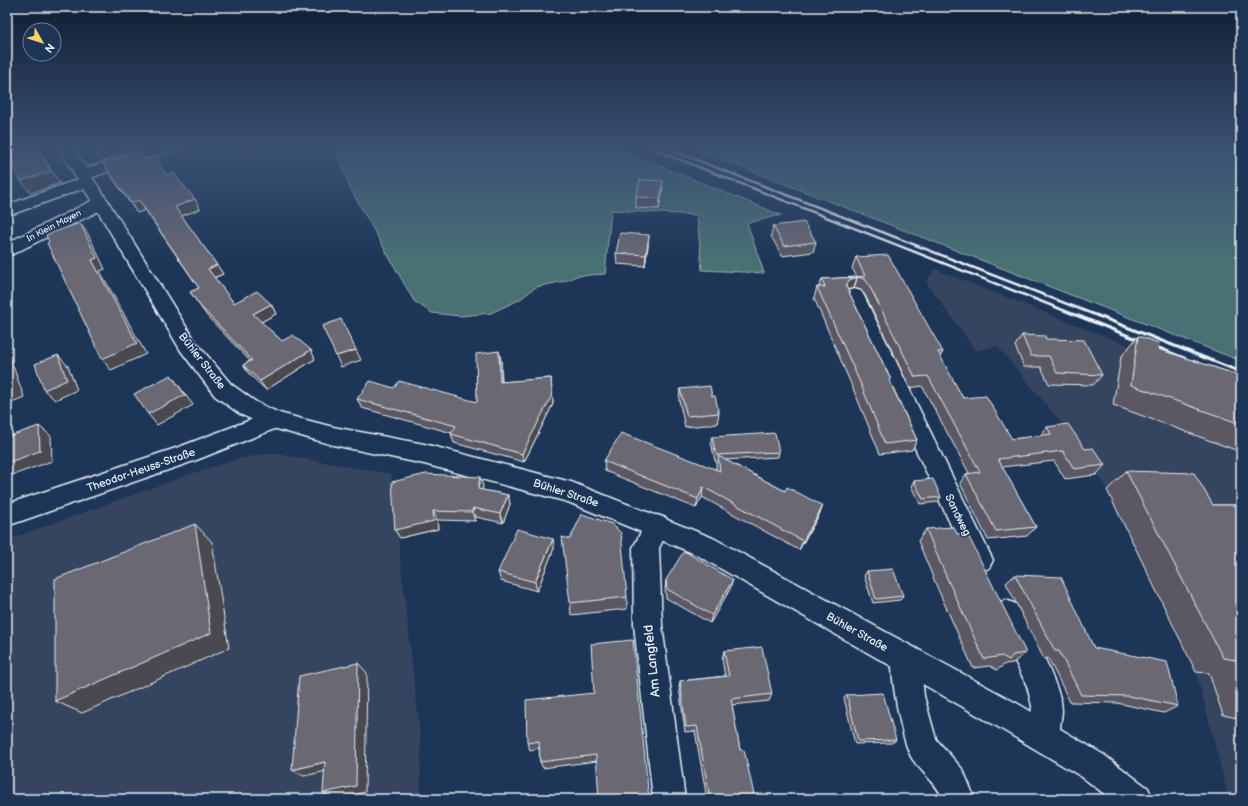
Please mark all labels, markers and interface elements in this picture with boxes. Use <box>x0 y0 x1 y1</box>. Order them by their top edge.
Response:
north arrow <box>22 22 62 62</box>
text: N <box>42 41 57 55</box>
street label: In Klein Mayen <box>25 208 83 244</box>
street label: Bühler Straße <box>176 330 228 392</box>
street label: Theodor-Heuss-Straße <box>85 445 197 495</box>
street label: Bühler Straße <box>532 476 601 510</box>
street label: Sandweg <box>942 492 974 538</box>
street label: Bühler Straße <box>824 610 890 654</box>
street label: Am Langfeld <box>640 624 664 698</box>

